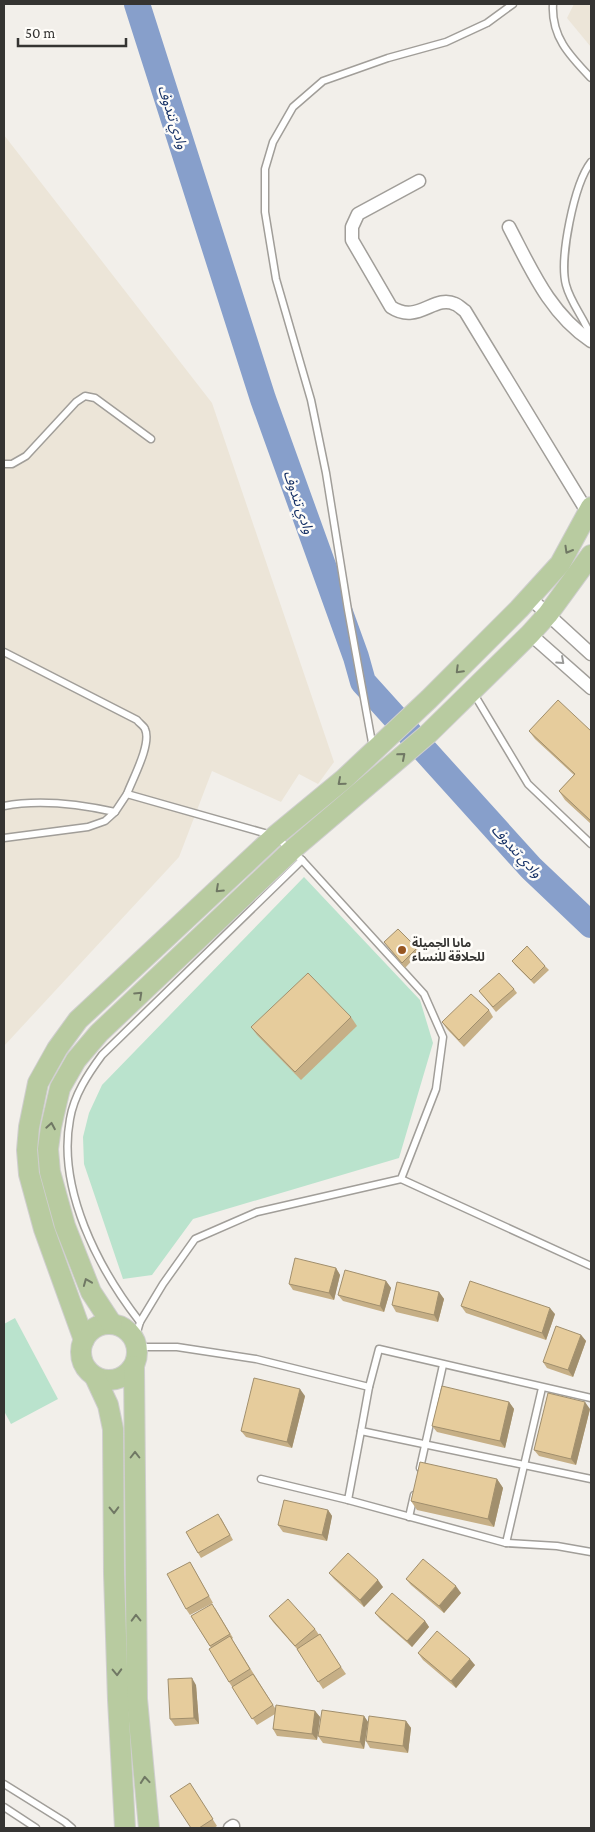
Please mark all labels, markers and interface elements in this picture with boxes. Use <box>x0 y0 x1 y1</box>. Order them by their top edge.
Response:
scale bar <box>18 15 125 47</box>
text: 50 m <box>25 25 55 41</box>
water label: وادي تندوف <box>152 83 191 152</box>
water label: وادي تندوف <box>278 468 317 537</box>
one-way arrow <box>564 545 574 554</box>
one-way arrow <box>555 655 564 664</box>
one-way arrow <box>455 664 464 673</box>
one-way arrow <box>396 753 405 762</box>
one-way arrow <box>337 776 346 785</box>
water label: وادي تندوف <box>486 821 545 883</box>
one-way arrow <box>215 883 224 892</box>
place label: مايا الجميلة للحلاقة للنساء <box>412 936 485 964</box>
marker: مايا الجميلة للحلاقة للنساء <box>396 944 408 956</box>
one-way arrow <box>134 992 143 1001</box>
one-way arrow <box>46 1122 56 1131</box>
one-way arrow <box>83 1278 93 1287</box>
one-way arrow <box>130 1451 140 1458</box>
one-way arrow <box>108 1506 119 1514</box>
one-way arrow <box>131 1613 141 1621</box>
one-way arrow <box>112 1669 122 1677</box>
one-way arrow <box>139 1775 150 1783</box>

